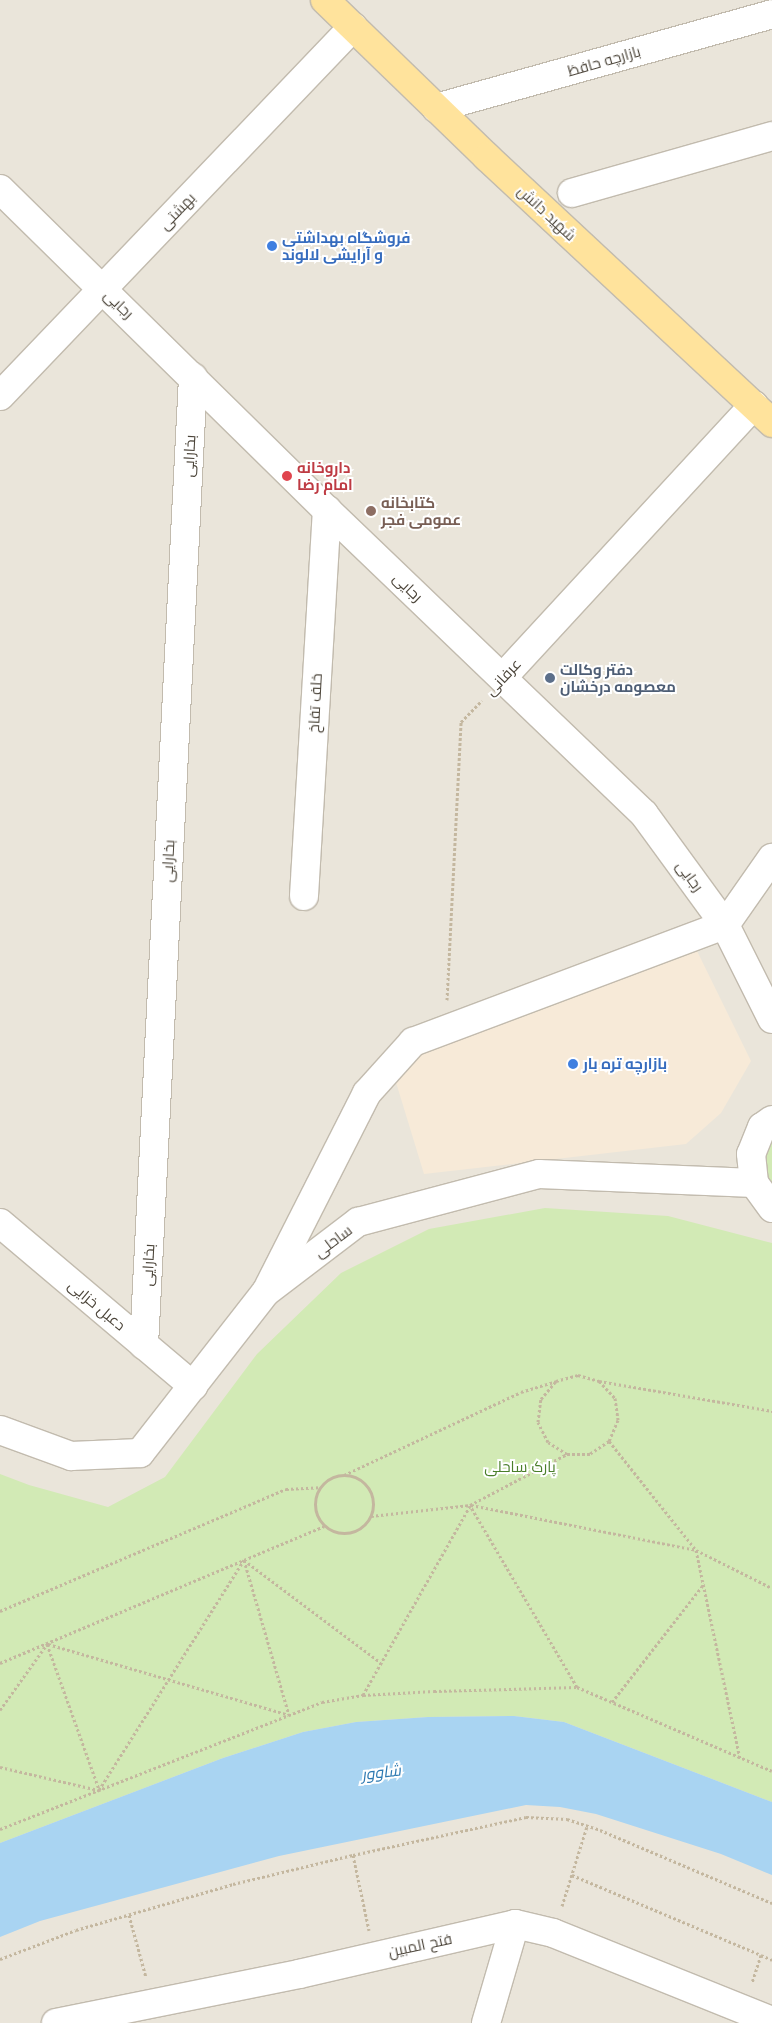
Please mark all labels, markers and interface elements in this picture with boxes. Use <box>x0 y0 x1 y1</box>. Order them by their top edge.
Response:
street label: بازارچه حافظ <box>565 42 643 80</box>
street label: شهید دانش <box>514 182 580 244</box>
street label: بهشتی <box>155 189 199 233</box>
place label: فروشگاه بهداشتی و آرایشی لالوند <box>282 228 411 263</box>
marker: فروشگاه بهداشتی و آرایشی لالوند <box>266 240 278 252</box>
street label: رجایی <box>101 286 137 322</box>
street label: بخارایی <box>179 434 199 478</box>
place label: داروخانه امام رضا <box>297 458 353 493</box>
marker: داروخانه امام رضا <box>281 470 293 482</box>
place label: کتابخانه عمومی فجر <box>381 493 461 528</box>
marker: کتابخانه عمومی فجر <box>365 505 377 517</box>
street label: رجایی <box>390 569 426 605</box>
street label: عرفانی <box>481 655 525 699</box>
place label: دفتر وکالت معصومه درخشان <box>560 660 676 695</box>
marker: دفتر وکالت معصومه درخشان <box>544 672 556 684</box>
street label: خلف تفاخ <box>304 673 326 733</box>
street label: بخارایی <box>158 839 178 883</box>
street label: رجایی <box>673 857 707 895</box>
place label: بازارچه تره بار <box>583 1055 667 1073</box>
marker: بازارچه تره بار <box>567 1058 579 1070</box>
street label: ساحلی <box>310 1221 356 1261</box>
street label: بخارایی <box>138 1243 158 1287</box>
street label: دعبل خزایی <box>65 1276 129 1334</box>
park label: پارک ساحلی <box>484 1458 556 1476</box>
water label: شاوور <box>360 1760 402 1784</box>
street label: فتح المبین <box>386 1929 454 1961</box>

